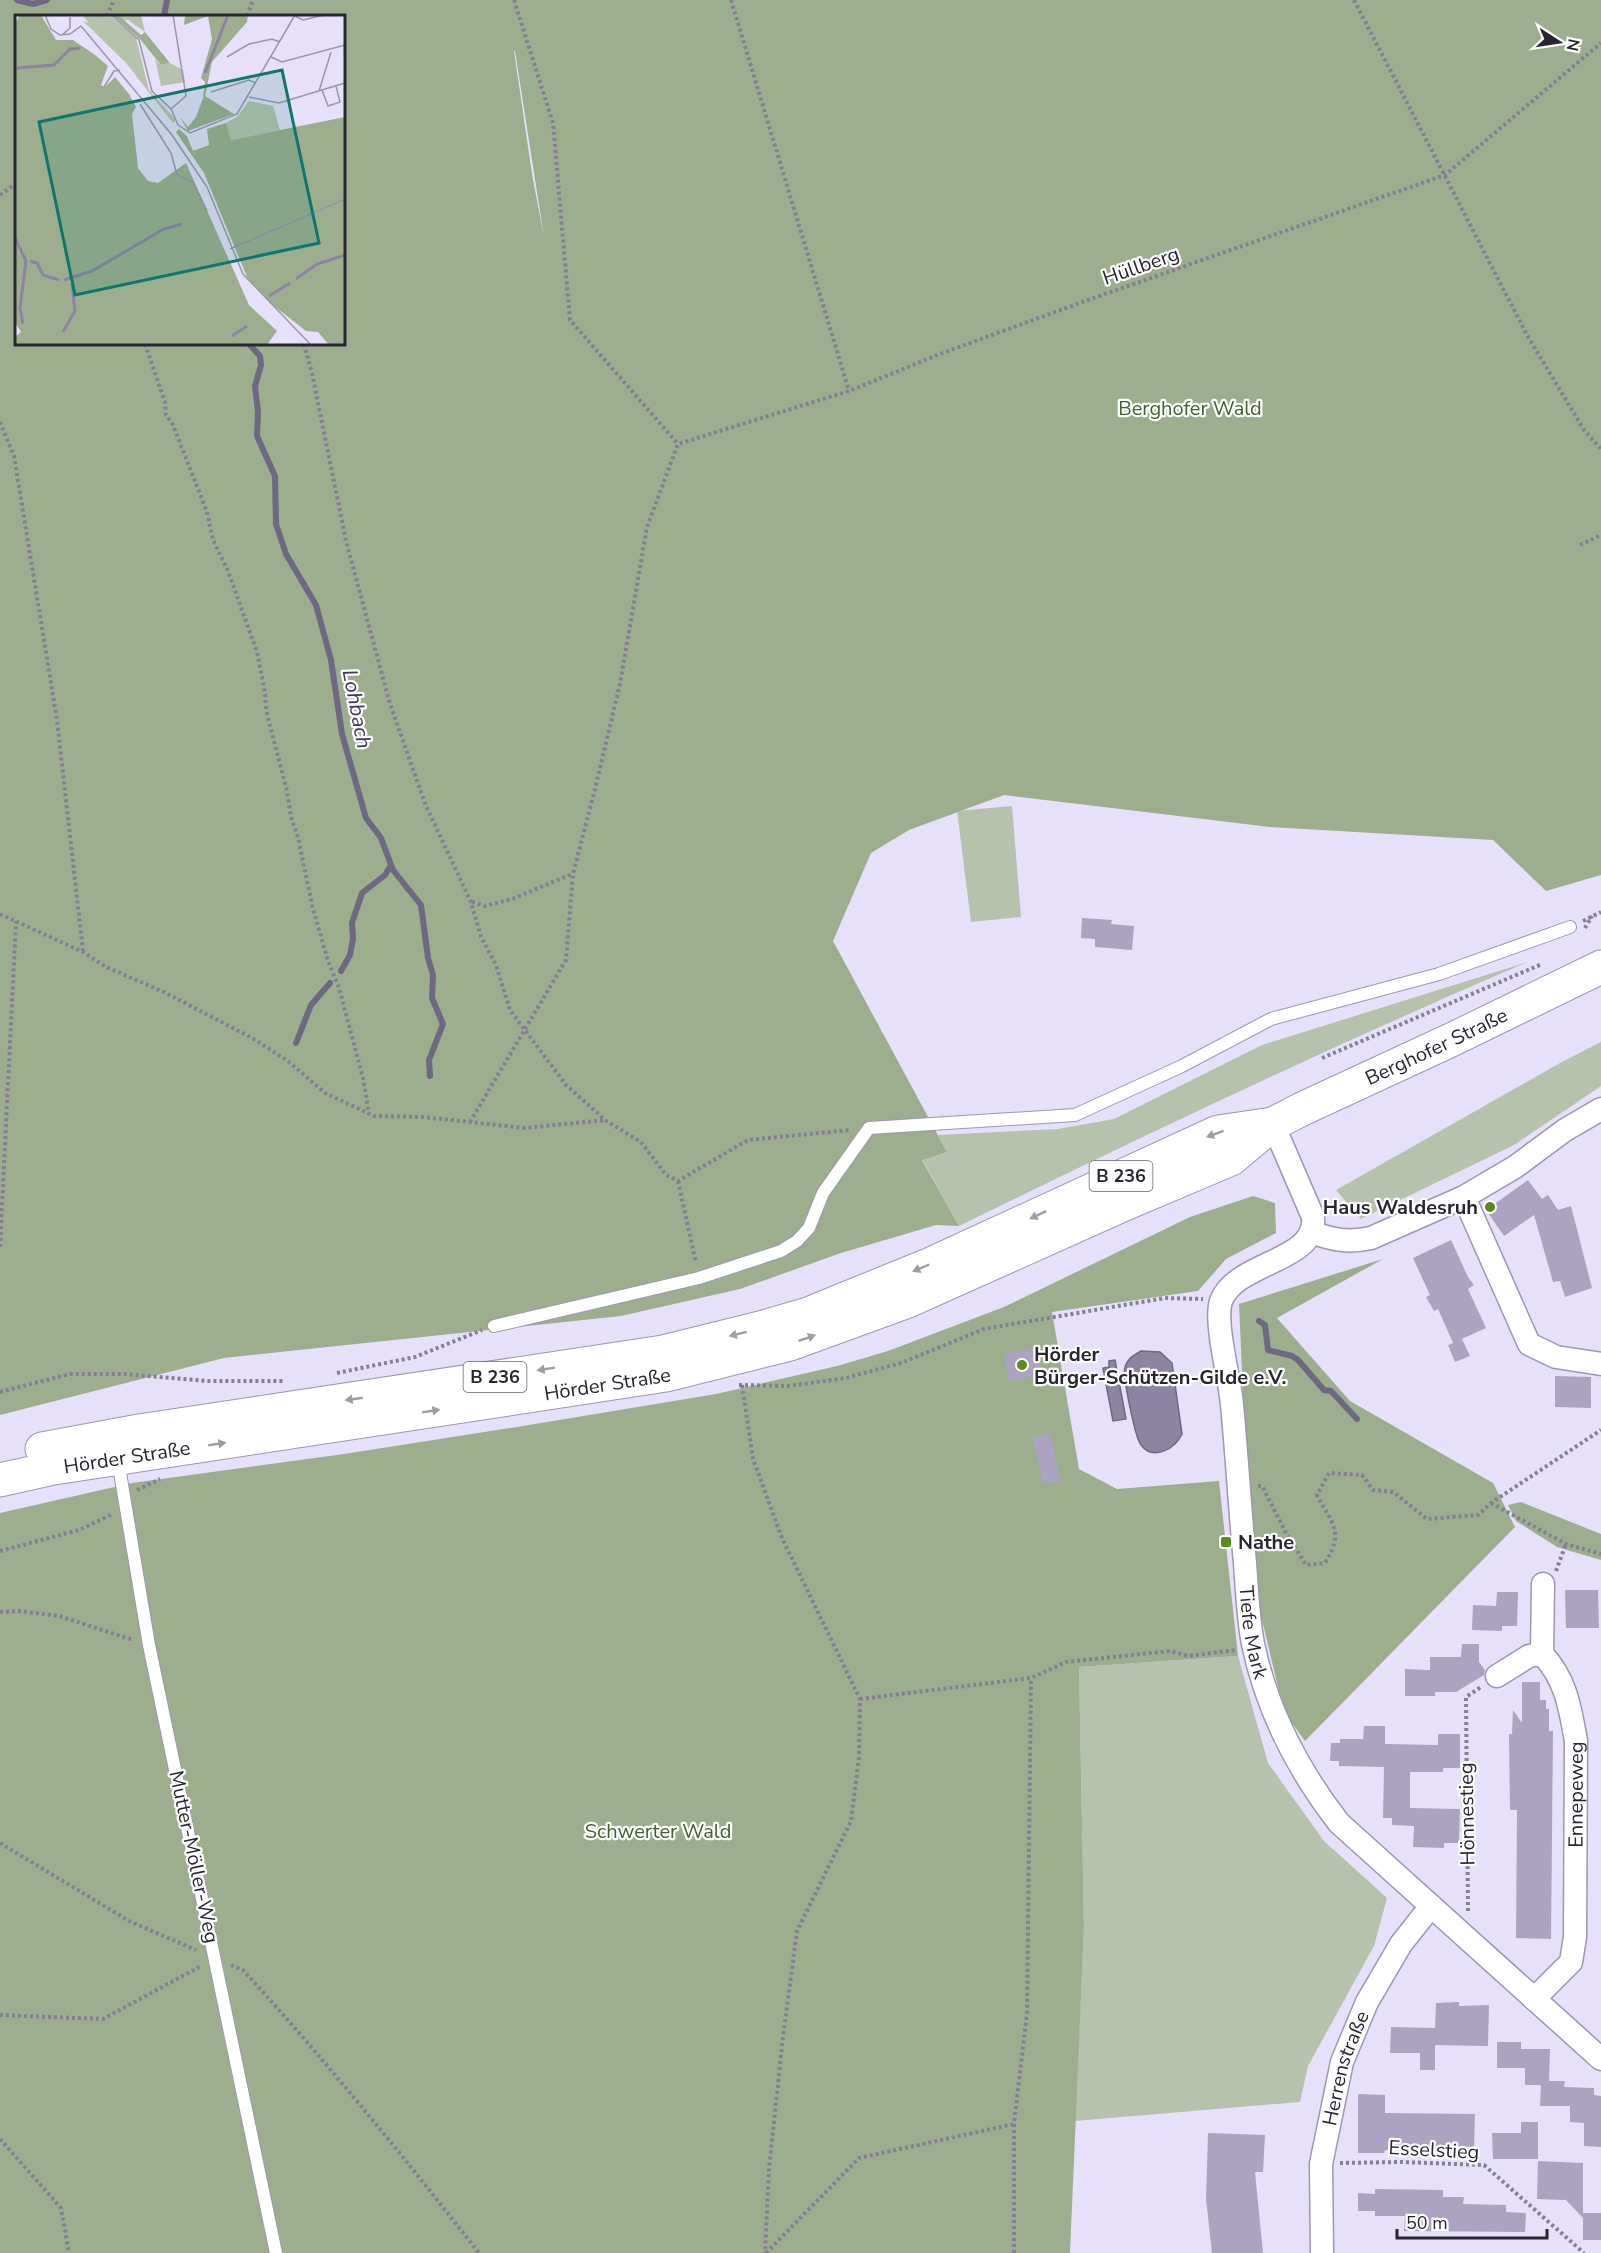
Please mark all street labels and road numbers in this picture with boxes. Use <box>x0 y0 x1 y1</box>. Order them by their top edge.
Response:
street label: Hüllberg <box>1099 240 1183 292</box>
street label: Berghofer Straße <box>1361 1001 1512 1092</box>
road number: B 236 <box>1090 1161 1152 1191</box>
street label: Hörder Straße <box>542 1361 673 1407</box>
road number: B 236 <box>464 1362 526 1392</box>
street label: Hörder Straße <box>62 1434 192 1480</box>
street label: Tiefe Mark <box>1233 1585 1275 1683</box>
street label: Ennepeweg <box>1562 1741 1589 1848</box>
street label: Hönnestieg <box>1453 1762 1481 1866</box>
street label: Mutter-Möller-Weg <box>163 1768 225 1946</box>
street label: Herrenstraße <box>1316 2007 1375 2128</box>
street label: Esselstieg <box>1388 2134 1480 2166</box>

